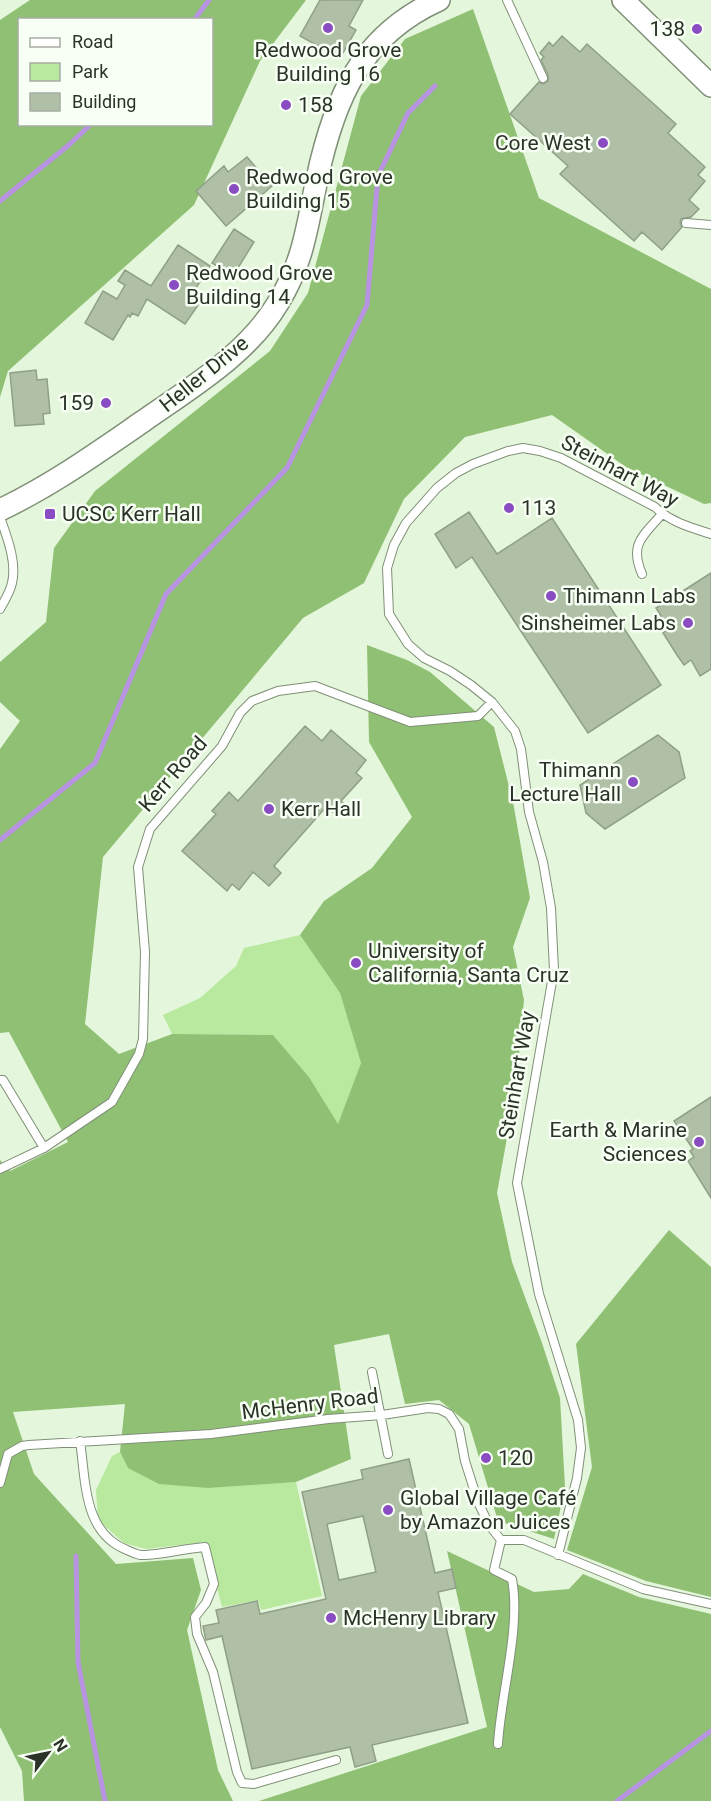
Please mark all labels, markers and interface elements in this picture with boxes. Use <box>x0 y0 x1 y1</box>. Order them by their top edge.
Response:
place label: 138 <box>650 17 685 41</box>
legend <box>18 18 213 126</box>
marker: Redwood Grove Building 16 <box>321 21 335 35</box>
marker: 138 <box>690 22 704 36</box>
text: Road <box>72 31 113 52</box>
place label: Redwood Grove Building 16 <box>255 38 401 86</box>
text: Park <box>72 61 109 82</box>
text: Building <box>72 91 136 112</box>
place label: 158 <box>298 93 333 117</box>
marker: 158 <box>279 98 293 112</box>
place label: Core West <box>495 131 591 155</box>
marker: Core West <box>596 136 610 150</box>
place label: Redwood Grove Building 15 <box>246 165 393 213</box>
marker: Redwood Grove Building 15 <box>227 182 241 196</box>
place label: Redwood Grove Building 14 <box>186 261 333 309</box>
marker: Redwood Grove Building 14 <box>167 278 181 292</box>
street label: Heller Drive <box>155 331 253 417</box>
place label: 159 <box>59 391 94 415</box>
marker: 159 <box>99 396 113 410</box>
street label: Steinhart Way <box>557 430 683 512</box>
place label: 113 <box>521 496 556 520</box>
marker: 113 <box>502 501 516 515</box>
place label: UCSC Kerr Hall <box>62 502 201 526</box>
marker: UCSC Kerr Hall <box>43 507 57 521</box>
place label: Thimann Labs <box>563 584 696 608</box>
marker: Thimann Labs <box>544 589 558 603</box>
place label: Sinsheimer Labs <box>521 611 676 635</box>
marker: Sinsheimer Labs <box>681 616 695 630</box>
street label: Kerr Road <box>134 732 212 816</box>
place label: Thimann Lecture Hall <box>509 758 621 806</box>
marker: Thimann Lecture Hall <box>626 775 640 789</box>
place label: Kerr Hall <box>281 797 361 821</box>
marker: Kerr Hall <box>262 802 276 816</box>
place label: University of California, Santa Cruz <box>368 939 569 987</box>
marker: University of California, Santa Cruz <box>349 956 363 970</box>
street label: Steinhart Way <box>494 1009 540 1141</box>
place label: Earth & Marine Sciences <box>549 1118 687 1166</box>
marker: Earth & Marine Sciences <box>692 1135 706 1149</box>
street label: McHenry Road <box>240 1384 380 1424</box>
place label: 120 <box>498 1446 533 1470</box>
marker: 120 <box>479 1451 493 1465</box>
place label: Global Village Café by Amazon Juices <box>400 1486 576 1534</box>
marker: Global Village Café by Amazon Juices <box>381 1503 395 1517</box>
place label: McHenry Library <box>343 1606 496 1630</box>
marker: McHenry Library <box>324 1611 338 1625</box>
north arrow <box>18 1723 78 1783</box>
text: N <box>49 1735 71 1755</box>

